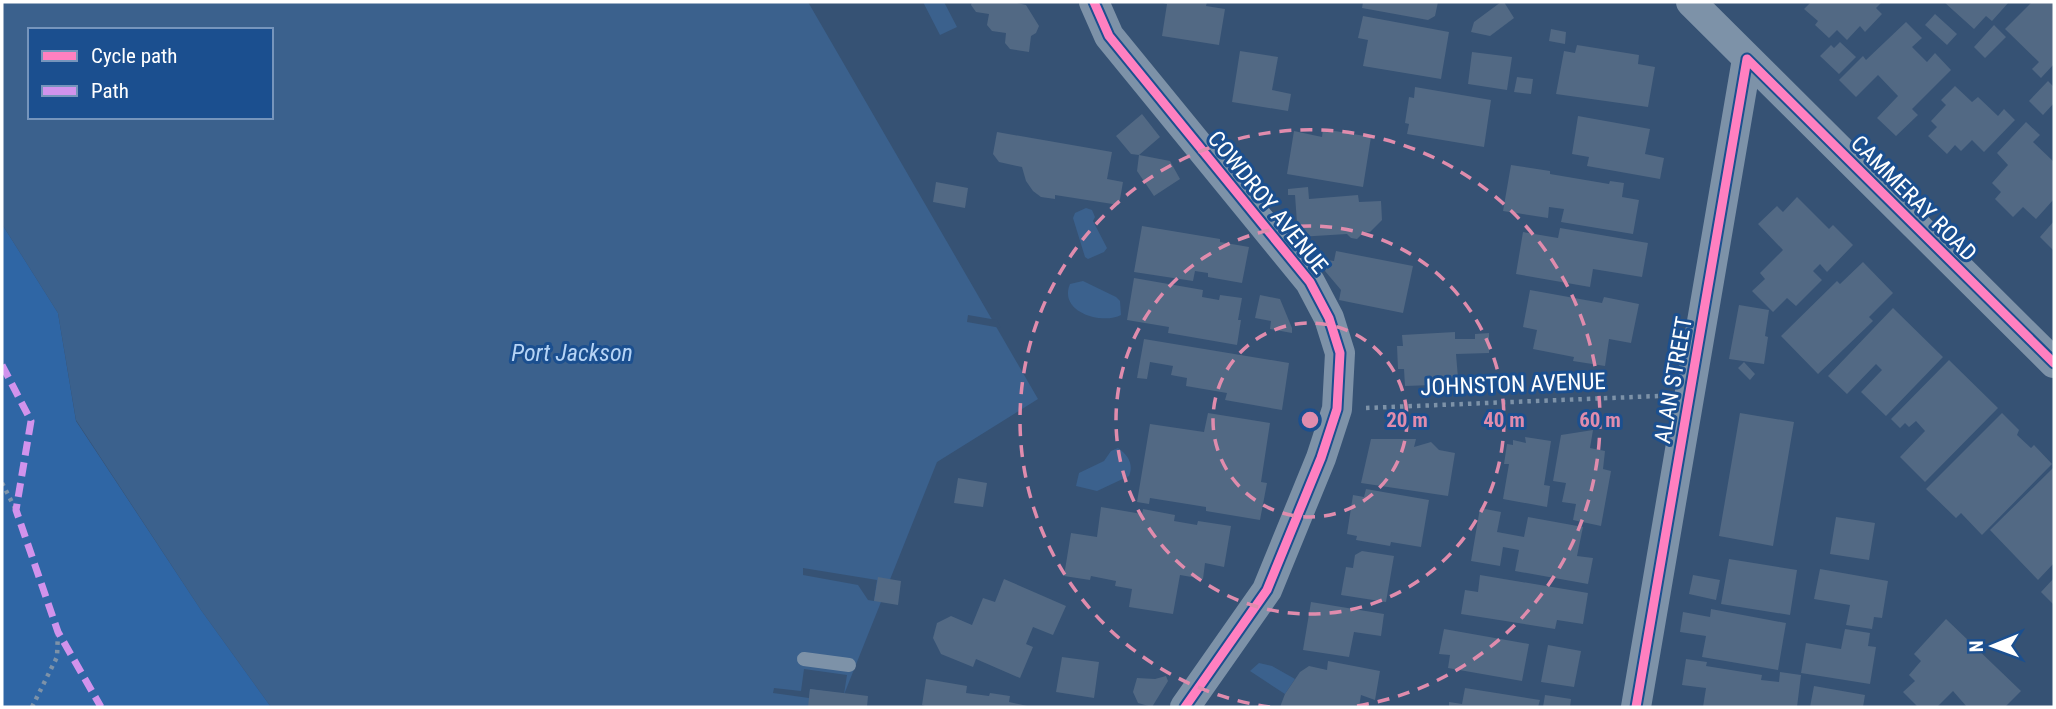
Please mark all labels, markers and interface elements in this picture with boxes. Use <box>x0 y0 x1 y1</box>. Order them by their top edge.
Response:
legend <box>28 28 273 119</box>
text: Cycle path <box>91 44 177 68</box>
text: Path <box>91 79 129 103</box>
street label: COWDROY AVENUE <box>1202 126 1333 279</box>
street label: CAMMERAY ROAD <box>1845 130 1982 267</box>
street label: ALAN STREET <box>1649 315 1698 446</box>
water label: Port Jackson <box>511 339 633 367</box>
street label: JOHNSTON AVENUE <box>1420 368 1606 401</box>
centre of rings <box>1298 408 1322 432</box>
text: 20 m <box>1386 408 1428 432</box>
text: 40 m <box>1483 408 1525 432</box>
text: 60 m <box>1579 408 1621 432</box>
north arrow <box>1958 611 2028 681</box>
text: N <box>1965 640 1988 652</box>

